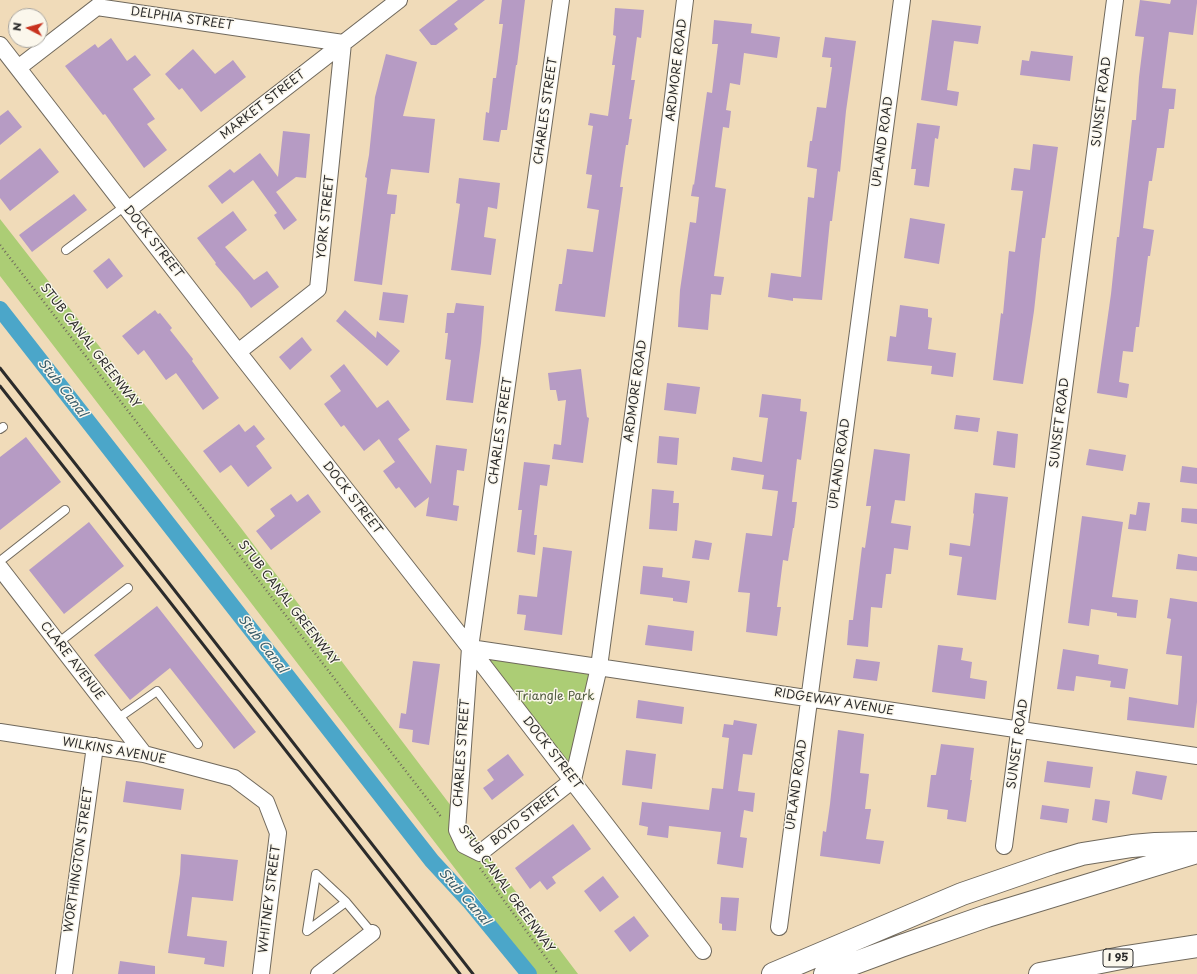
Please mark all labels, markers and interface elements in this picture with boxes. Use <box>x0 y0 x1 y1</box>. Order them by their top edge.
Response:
street label: DELPHIA STREET <box>130 5 234 33</box>
north arrow <box>8 8 48 48</box>
street label: ARDMORE ROAD <box>664 18 690 122</box>
text: N <box>8 22 25 32</box>
street label: CHARLES STREET <box>531 56 561 166</box>
street label: SUNSET ROAD <box>1089 56 1115 148</box>
street label: MARKET STREET <box>218 67 308 143</box>
street label: UPLAND ROAD <box>870 96 896 188</box>
street label: YORK STREET <box>314 174 338 260</box>
street label: DOCK STREET <box>120 203 186 281</box>
street label: STUB CANAL GREENWAY <box>37 281 143 411</box>
street label: ARDMORE ROAD <box>622 339 650 443</box>
water label: Stub Canal <box>34 356 90 420</box>
street label: CHARLES STREET <box>486 376 516 486</box>
street label: SUNSET ROAD <box>1047 377 1073 469</box>
street label: UPLAND ROAD <box>827 418 853 510</box>
street label: DOCK STREET <box>319 459 385 537</box>
street label: STUB CANAL GREENWAY <box>235 538 341 668</box>
water label: Stub Canal <box>234 612 290 676</box>
street label: CLARE AVENUE <box>37 619 107 703</box>
street label: RIDGEWAY AVENUE <box>773 685 895 719</box>
park label: Triangle Park <box>516 690 594 704</box>
street label: CHARLES STREET <box>451 698 473 808</box>
street label: SUNSET ROAD <box>1005 698 1031 790</box>
street label: DOCK STREET <box>519 714 585 792</box>
street label: WILKINS AVENUE <box>61 735 167 767</box>
street label: UPLAND ROAD <box>784 739 810 831</box>
street label: BOYD STREET <box>488 785 564 849</box>
street label: WORTHINGTON STREET <box>62 786 96 934</box>
street label: STUB CANAL GREENWAY <box>455 822 557 956</box>
street label: WHITNEY STREET <box>256 844 284 954</box>
water label: Stub Canal <box>435 865 493 929</box>
road number: I 95 <box>1103 949 1133 967</box>

